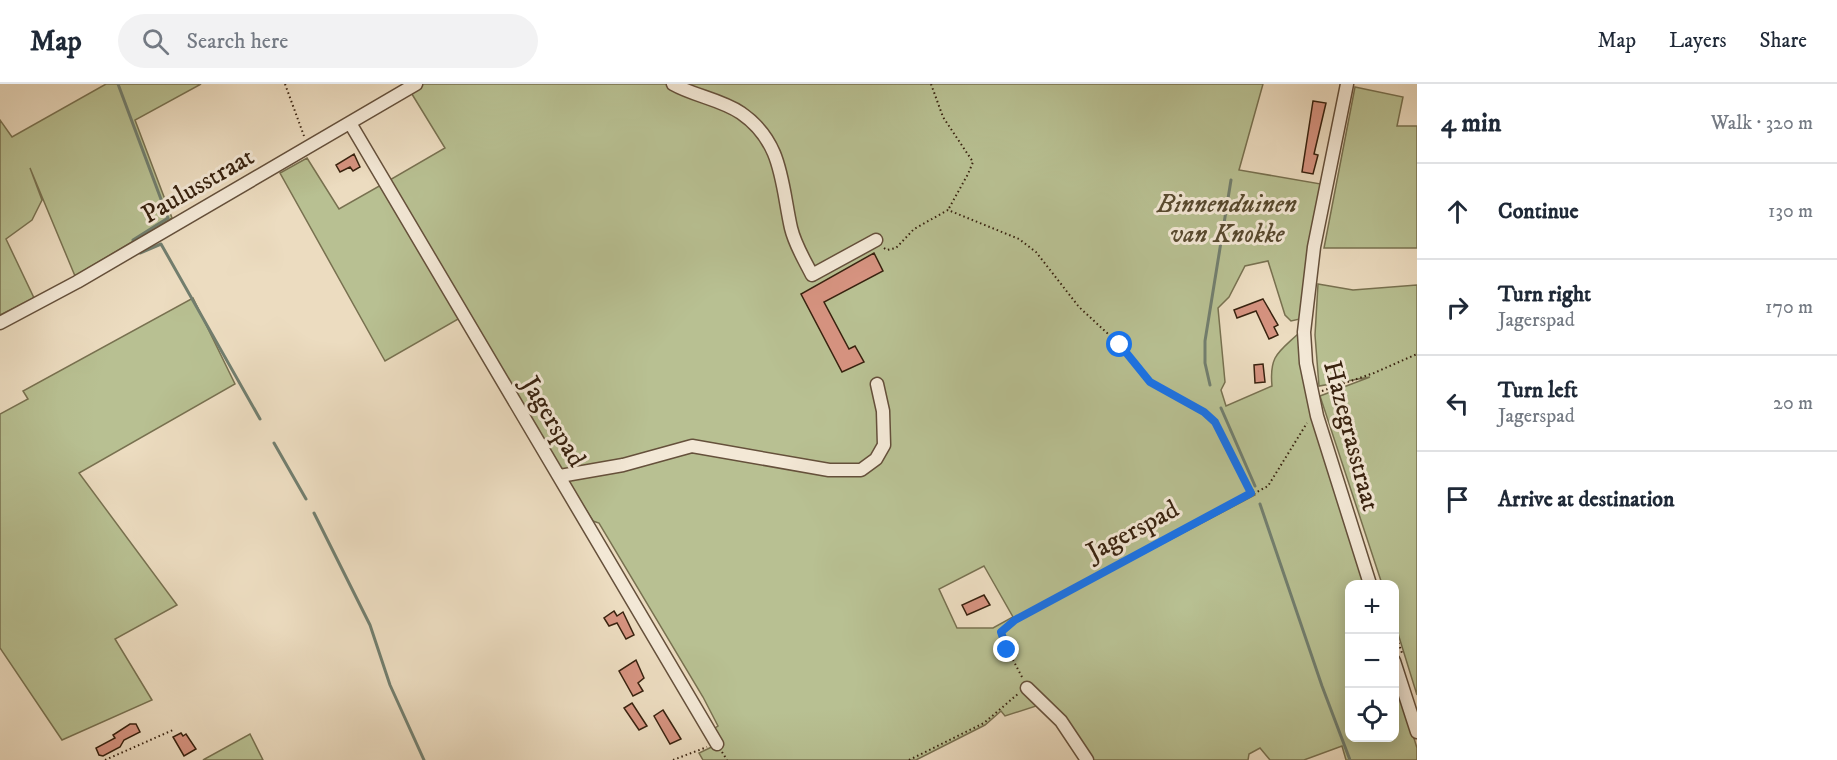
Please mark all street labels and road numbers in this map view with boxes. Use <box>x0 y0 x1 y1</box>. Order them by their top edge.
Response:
street label: Paulusstraat <box>136 141 260 231</box>
street label: Hazegrasstraat <box>1315 357 1387 515</box>
street label: Jagerspad <box>512 369 593 473</box>
street label: Jagerspad <box>1079 493 1185 570</box>

